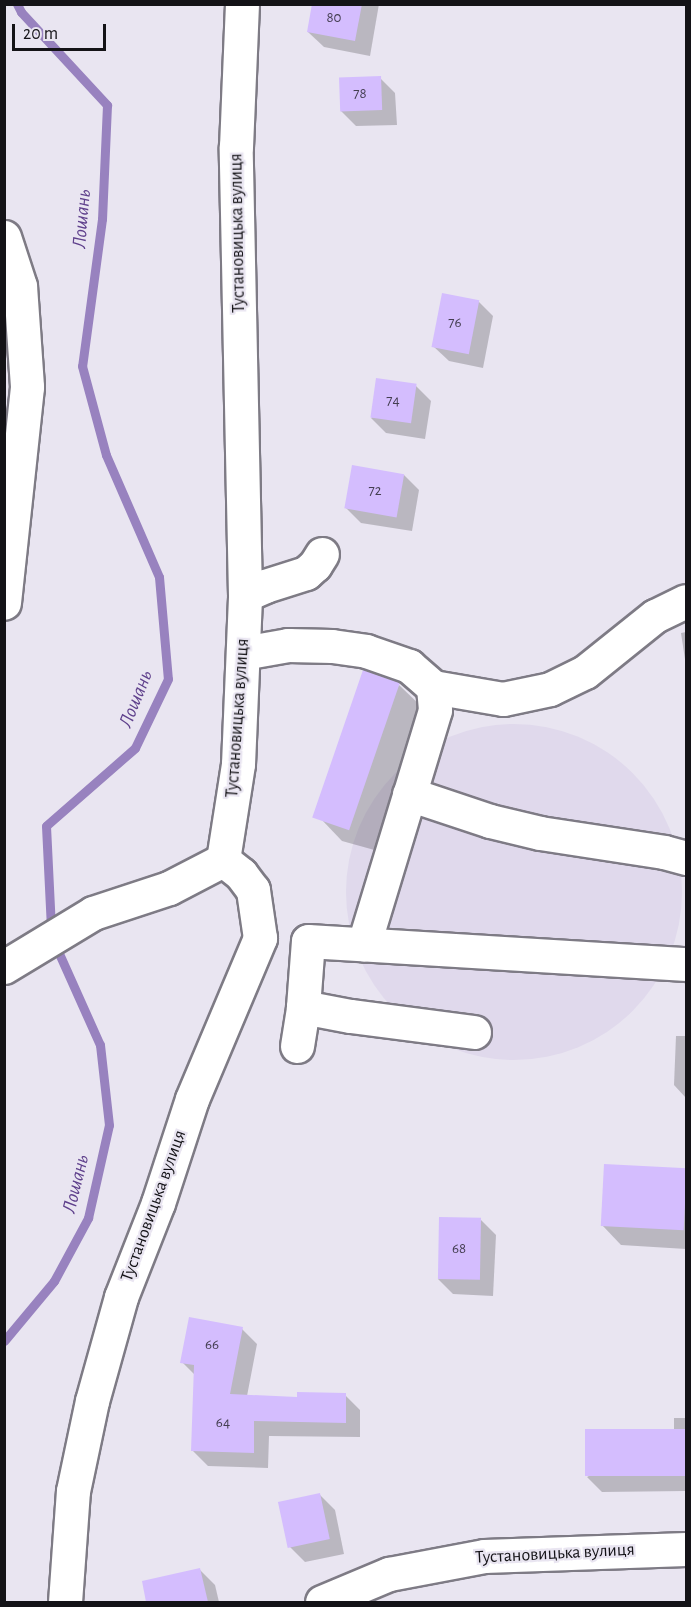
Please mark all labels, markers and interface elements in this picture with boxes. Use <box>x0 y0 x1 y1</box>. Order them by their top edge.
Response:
house number: 80 <box>326 9 342 27</box>
scale bar <box>15 12 110 50</box>
text: 20 m <box>23 25 58 43</box>
house number: 78 <box>353 85 367 103</box>
street label: Тустановицька вулиця <box>226 153 250 313</box>
water label: Лошань <box>67 188 97 250</box>
house number: 76 <box>448 314 462 332</box>
house number: 74 <box>386 392 400 410</box>
house number: 72 <box>368 482 382 500</box>
street label: Тустановицька вулиця <box>222 638 254 798</box>
water label: Лошань <box>114 667 158 731</box>
street label: Тустановицька вулиця <box>117 1127 191 1285</box>
water label: Лошань <box>57 1152 95 1216</box>
house number: 68 <box>452 1240 466 1258</box>
house number: 66 <box>205 1336 219 1354</box>
house number: 64 <box>216 1414 230 1432</box>
street label: Тустановицька вулиця <box>475 1539 635 1569</box>

